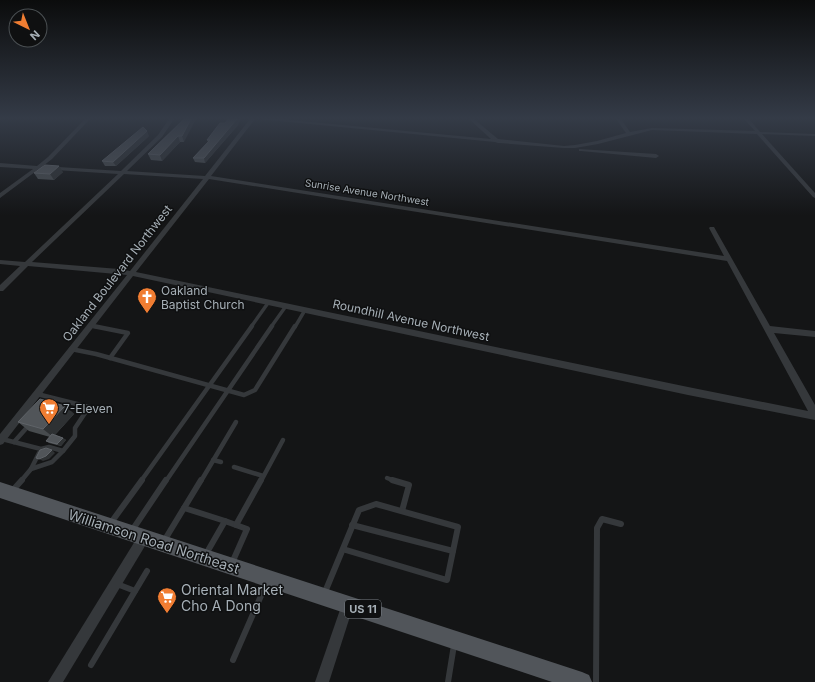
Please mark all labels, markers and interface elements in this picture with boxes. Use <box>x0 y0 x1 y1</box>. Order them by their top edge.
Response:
north arrow <box>8 8 48 48</box>
text: N <box>27 27 43 43</box>
street label: Sunrise Avenue Northwest <box>304 176 431 208</box>
street label: Oakland Boulevard Northwest <box>59 202 175 344</box>
place label: Oakland Baptist Church <box>161 283 245 312</box>
church icon: Oakland Baptist Church <box>136 286 158 314</box>
street label: Roundhill Avenue Northwest <box>331 296 491 344</box>
supermarket icon: 7-Eleven <box>38 397 60 425</box>
place label: 7-Eleven <box>63 401 113 416</box>
street label: Williamson Road Northeast <box>66 505 242 577</box>
place label: Oriental Market Cho A Dong <box>181 581 283 614</box>
supermarket icon: Oriental Market Cho A Dong <box>156 586 178 614</box>
road number: US 11 <box>345 600 381 618</box>

